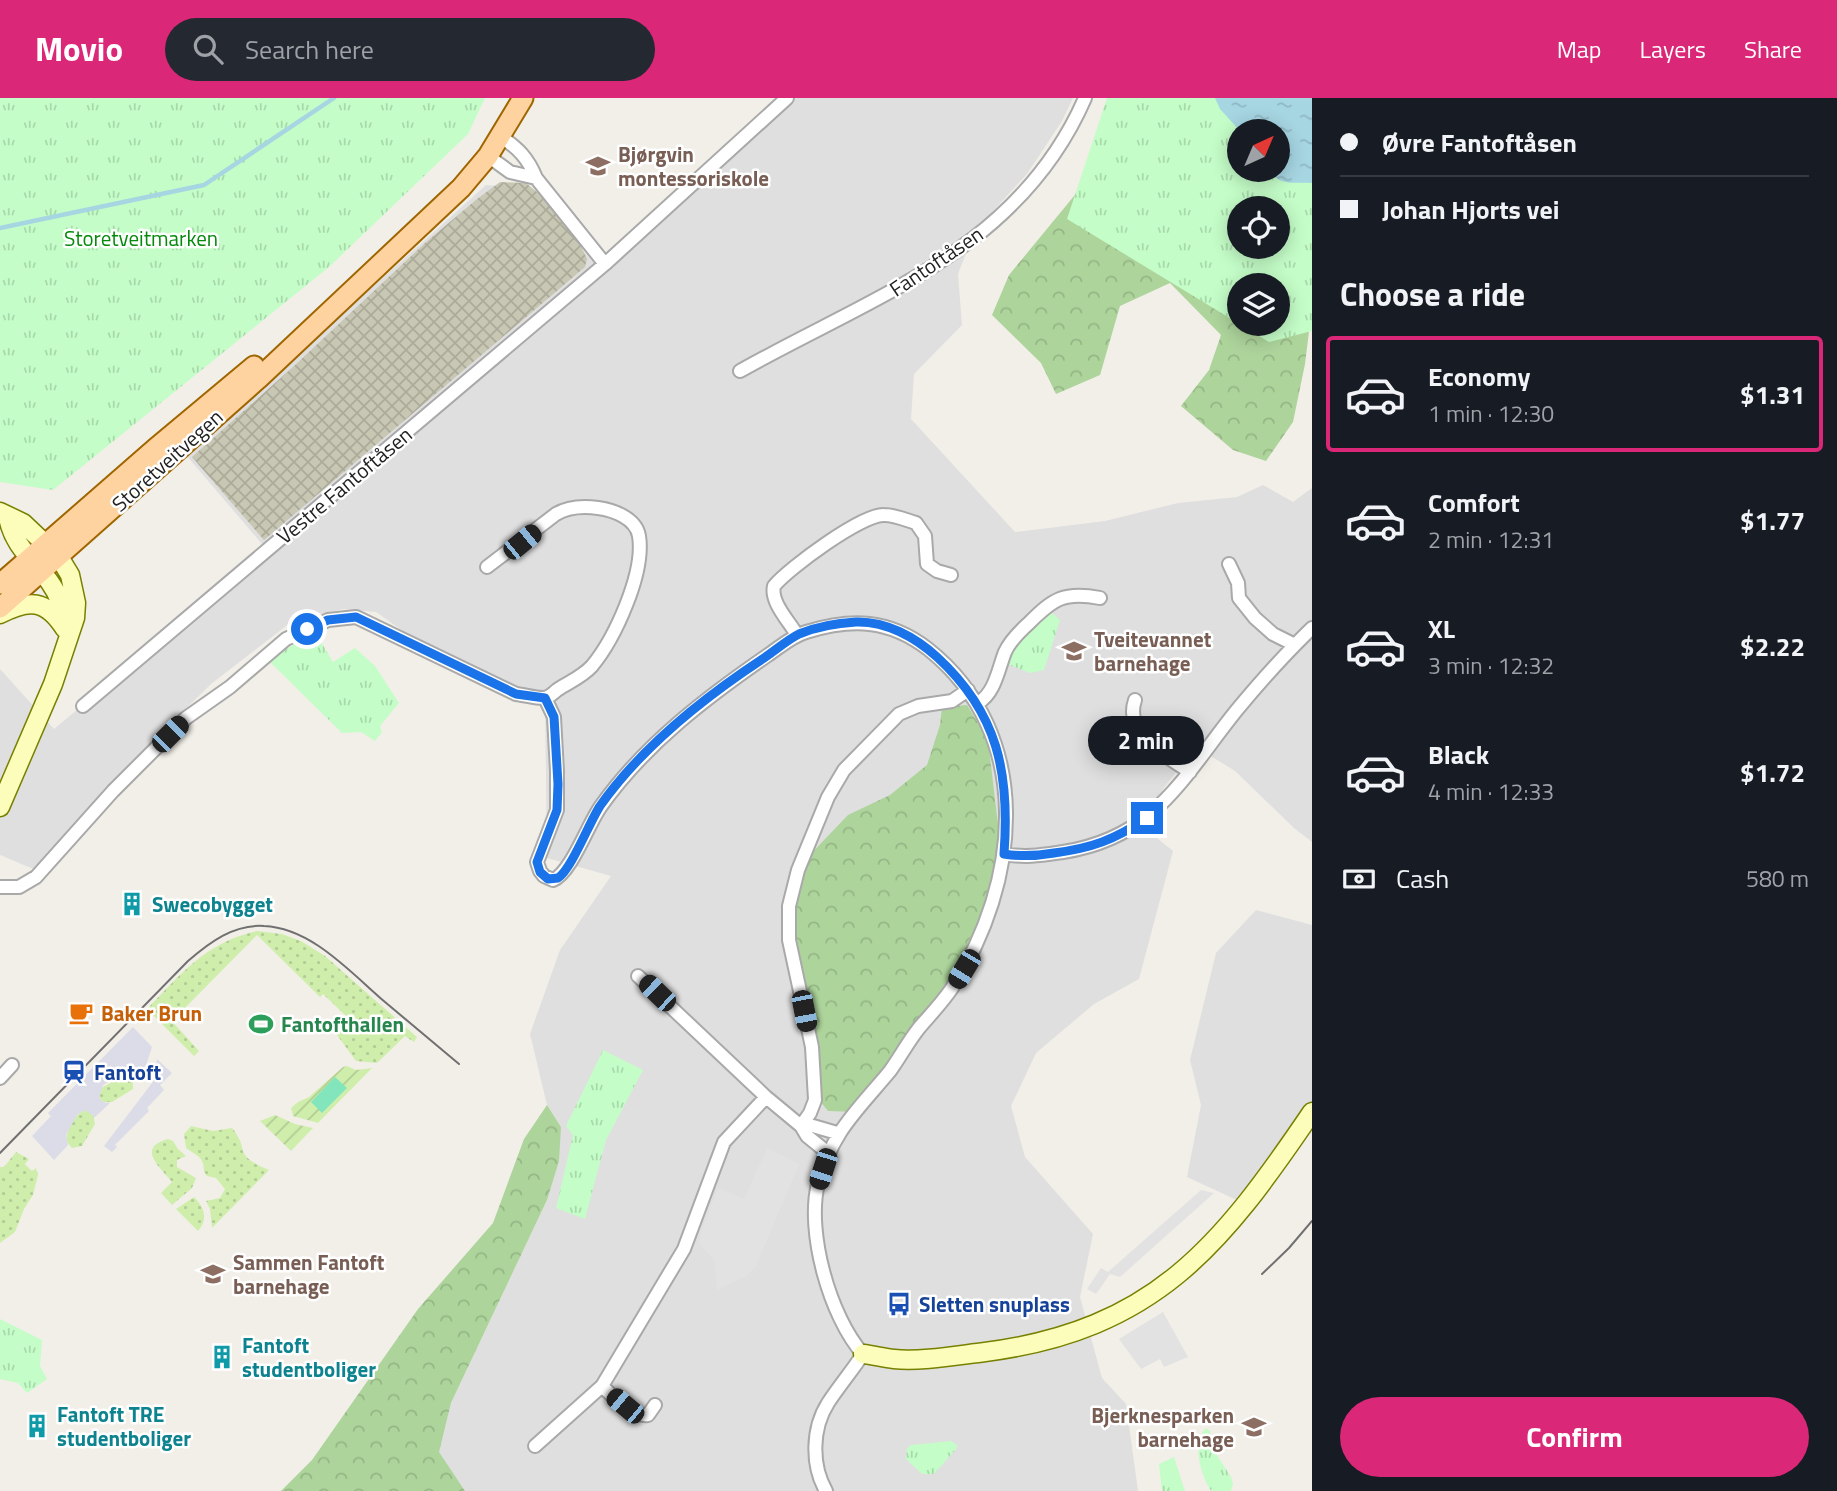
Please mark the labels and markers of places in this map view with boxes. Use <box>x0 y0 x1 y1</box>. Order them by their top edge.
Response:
place label: Bjørgvin montessoriskole <box>618 138 769 194</box>
school or university icon: Bjørgvin montessoriskole <box>584 152 612 180</box>
place label: Tveitevannet barnehage <box>1094 623 1212 679</box>
school or university icon: Tveitevannet barnehage <box>1060 637 1088 665</box>
place label: Swecobygget <box>152 888 273 920</box>
building icon: Swecobygget <box>118 890 146 918</box>
place label: Baker Brun <box>101 997 202 1029</box>
cafe icon: Baker Brun <box>67 999 95 1027</box>
place label: Fantofthallen <box>281 1008 404 1040</box>
sports icon: Fantofthallen <box>247 1010 275 1038</box>
place label: Fantoft <box>94 1056 161 1088</box>
station icon: Fantoft <box>60 1058 88 1086</box>
place label: Sammen Fantoft barnehage <box>233 1246 385 1302</box>
school or university icon: Sammen Fantoft barnehage <box>199 1260 227 1288</box>
place label: Sletten snuplass <box>919 1288 1070 1320</box>
bus stop icon: Sletten snuplass <box>885 1290 913 1318</box>
place label: Fantoft studentboliger <box>242 1329 376 1385</box>
building icon: Fantoft studentboliger <box>208 1343 236 1371</box>
place label: Fantoft TRE studentboliger <box>57 1398 191 1454</box>
place label: Bjerknesparken barnehage <box>1091 1399 1234 1455</box>
building icon: Fantoft TRE studentboliger <box>23 1412 51 1440</box>
school or university icon: Bjerknesparken barnehage <box>1240 1413 1268 1441</box>

